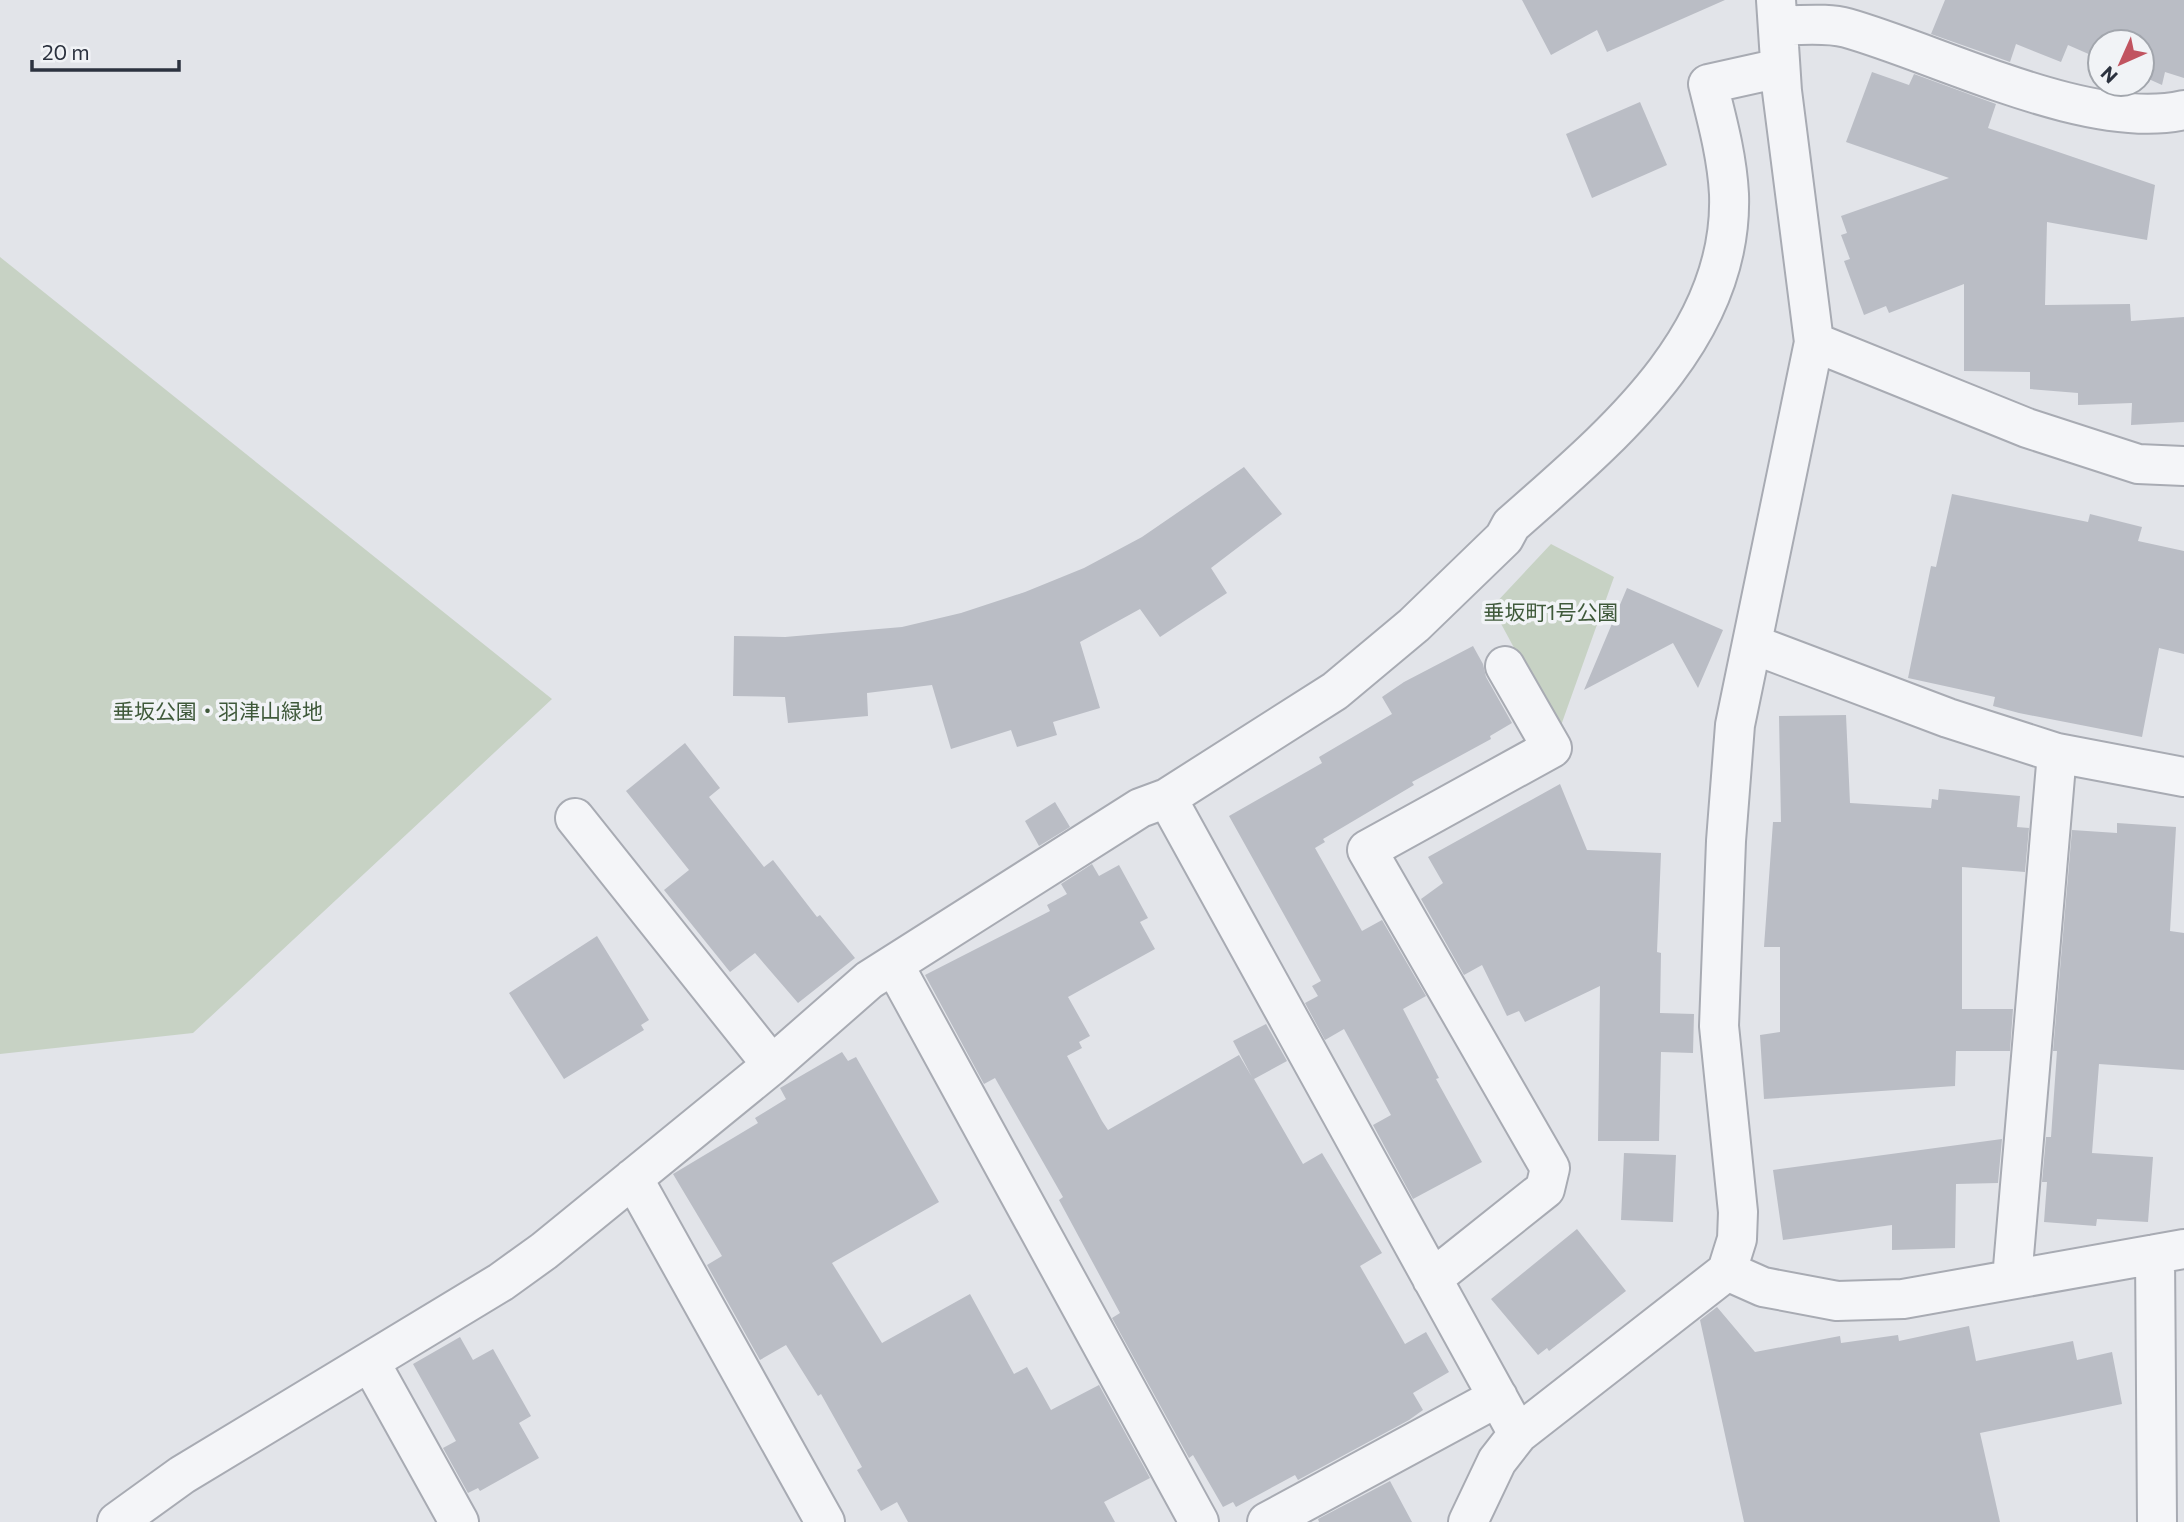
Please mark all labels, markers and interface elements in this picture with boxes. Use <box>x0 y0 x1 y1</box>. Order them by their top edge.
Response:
scale bar <box>32 28 178 72</box>
north arrow <box>2086 28 2156 98</box>
text: 20 m <box>42 39 90 64</box>
text: N <box>2095 62 2122 89</box>
park label: 垂坂町1号公園 <box>1484 599 1618 624</box>
park label: 垂坂公園・羽津山緑地 <box>113 698 323 723</box>

